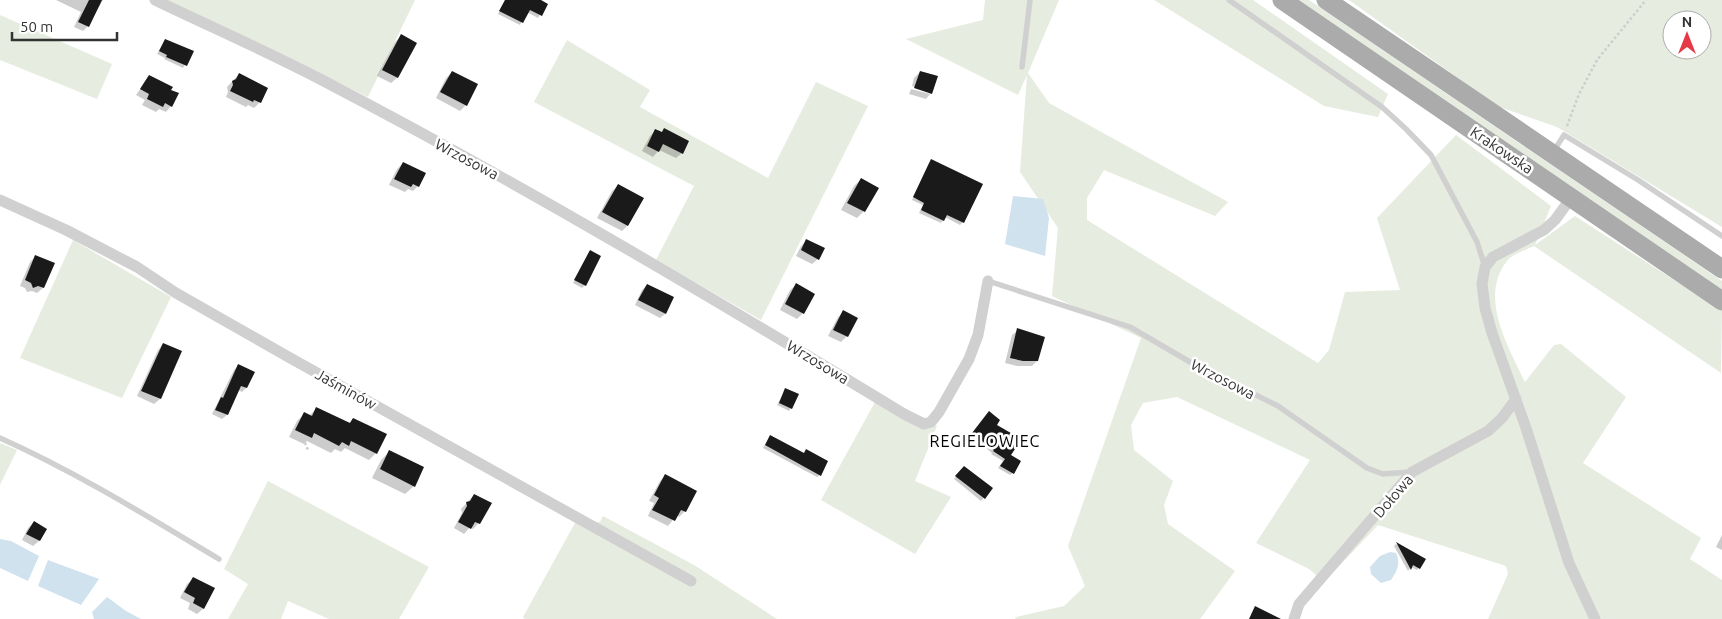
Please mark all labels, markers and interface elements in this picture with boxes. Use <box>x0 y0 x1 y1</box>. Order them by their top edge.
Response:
scale bar <box>12 10 118 42</box>
north arrow <box>1662 10 1712 60</box>
text: N <box>1682 14 1692 30</box>
text: 50 m <box>20 18 53 35</box>
street label: Krakowska <box>1467 123 1537 177</box>
street label: Wrzosowa <box>432 135 502 183</box>
street label: Wrzosowa <box>784 337 852 387</box>
street label: Wrzosowa <box>1188 356 1258 402</box>
street label: Jaśminów <box>313 365 380 413</box>
district label: REGIELOWIEC <box>930 432 1040 450</box>
street label: Dołowa <box>1370 471 1416 521</box>

